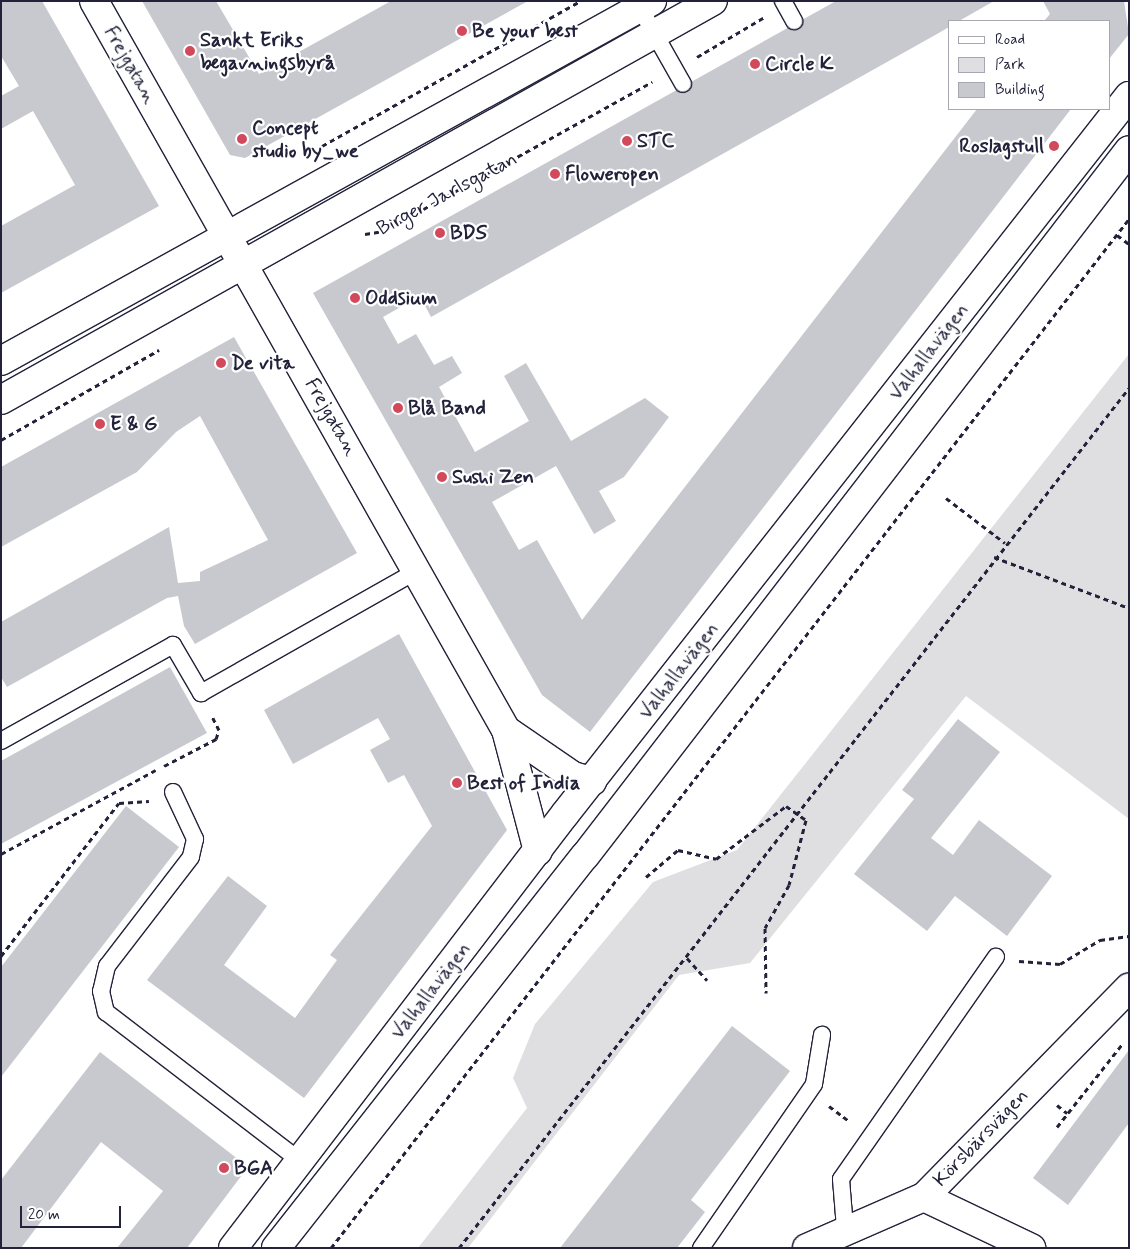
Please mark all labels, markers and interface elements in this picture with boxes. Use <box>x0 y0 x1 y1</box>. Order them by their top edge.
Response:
place label: Be your best <box>472 19 572 43</box>
legend <box>948 20 1110 110</box>
street label: Frejgatan <box>98 22 162 108</box>
marker: Be your best <box>456 25 468 37</box>
place label: Sankt Eriks begavningsbyrå <box>200 28 335 75</box>
text: Road <box>995 30 1025 50</box>
marker: Sankt Eriks begavningsbyrå <box>184 45 196 57</box>
place label: Circle K <box>765 52 834 76</box>
text: Park <box>995 55 1025 75</box>
marker: Circle K <box>749 58 761 70</box>
text: Building <box>995 80 1045 100</box>
place label: Concept studio by_we <box>252 116 359 163</box>
place label: STC <box>637 129 674 153</box>
marker: Concept studio by_we <box>236 133 248 145</box>
place label: Roslagstull <box>959 134 1044 158</box>
marker: STC <box>621 135 633 147</box>
marker: Roslagstull <box>1048 140 1060 152</box>
street label: Birger Jarlsgatan <box>376 148 518 240</box>
place label: Floweropen <box>565 162 659 186</box>
marker: Floweropen <box>549 168 561 180</box>
place label: BDS <box>450 221 487 245</box>
marker: BDS <box>434 227 446 239</box>
place label: Oddsium <box>365 286 437 310</box>
marker: Oddsium <box>349 292 361 304</box>
street label: Valhallavägen <box>884 299 974 405</box>
place label: De vita <box>231 351 290 375</box>
marker: De vita <box>215 357 227 369</box>
street label: Frejgatan <box>299 374 363 460</box>
place label: Blå Band <box>408 396 486 420</box>
marker: Blå Band <box>392 402 404 414</box>
place label: E & G <box>110 412 157 436</box>
marker: E & G <box>94 418 106 430</box>
place label: Sushi Zen <box>452 465 534 489</box>
marker: Sushi Zen <box>436 471 448 483</box>
street label: Valhallavägen <box>634 618 724 724</box>
place label: Best of India <box>467 771 579 795</box>
marker: Best of India <box>451 777 463 789</box>
street label: Valhallavägen <box>386 938 476 1044</box>
street label: Körsbärsvägen <box>928 1084 1034 1192</box>
place label: BGA <box>234 1156 273 1180</box>
marker: BGA <box>218 1162 230 1174</box>
scale bar <box>22 1196 124 1228</box>
text: 20 m <box>28 1205 60 1225</box>

